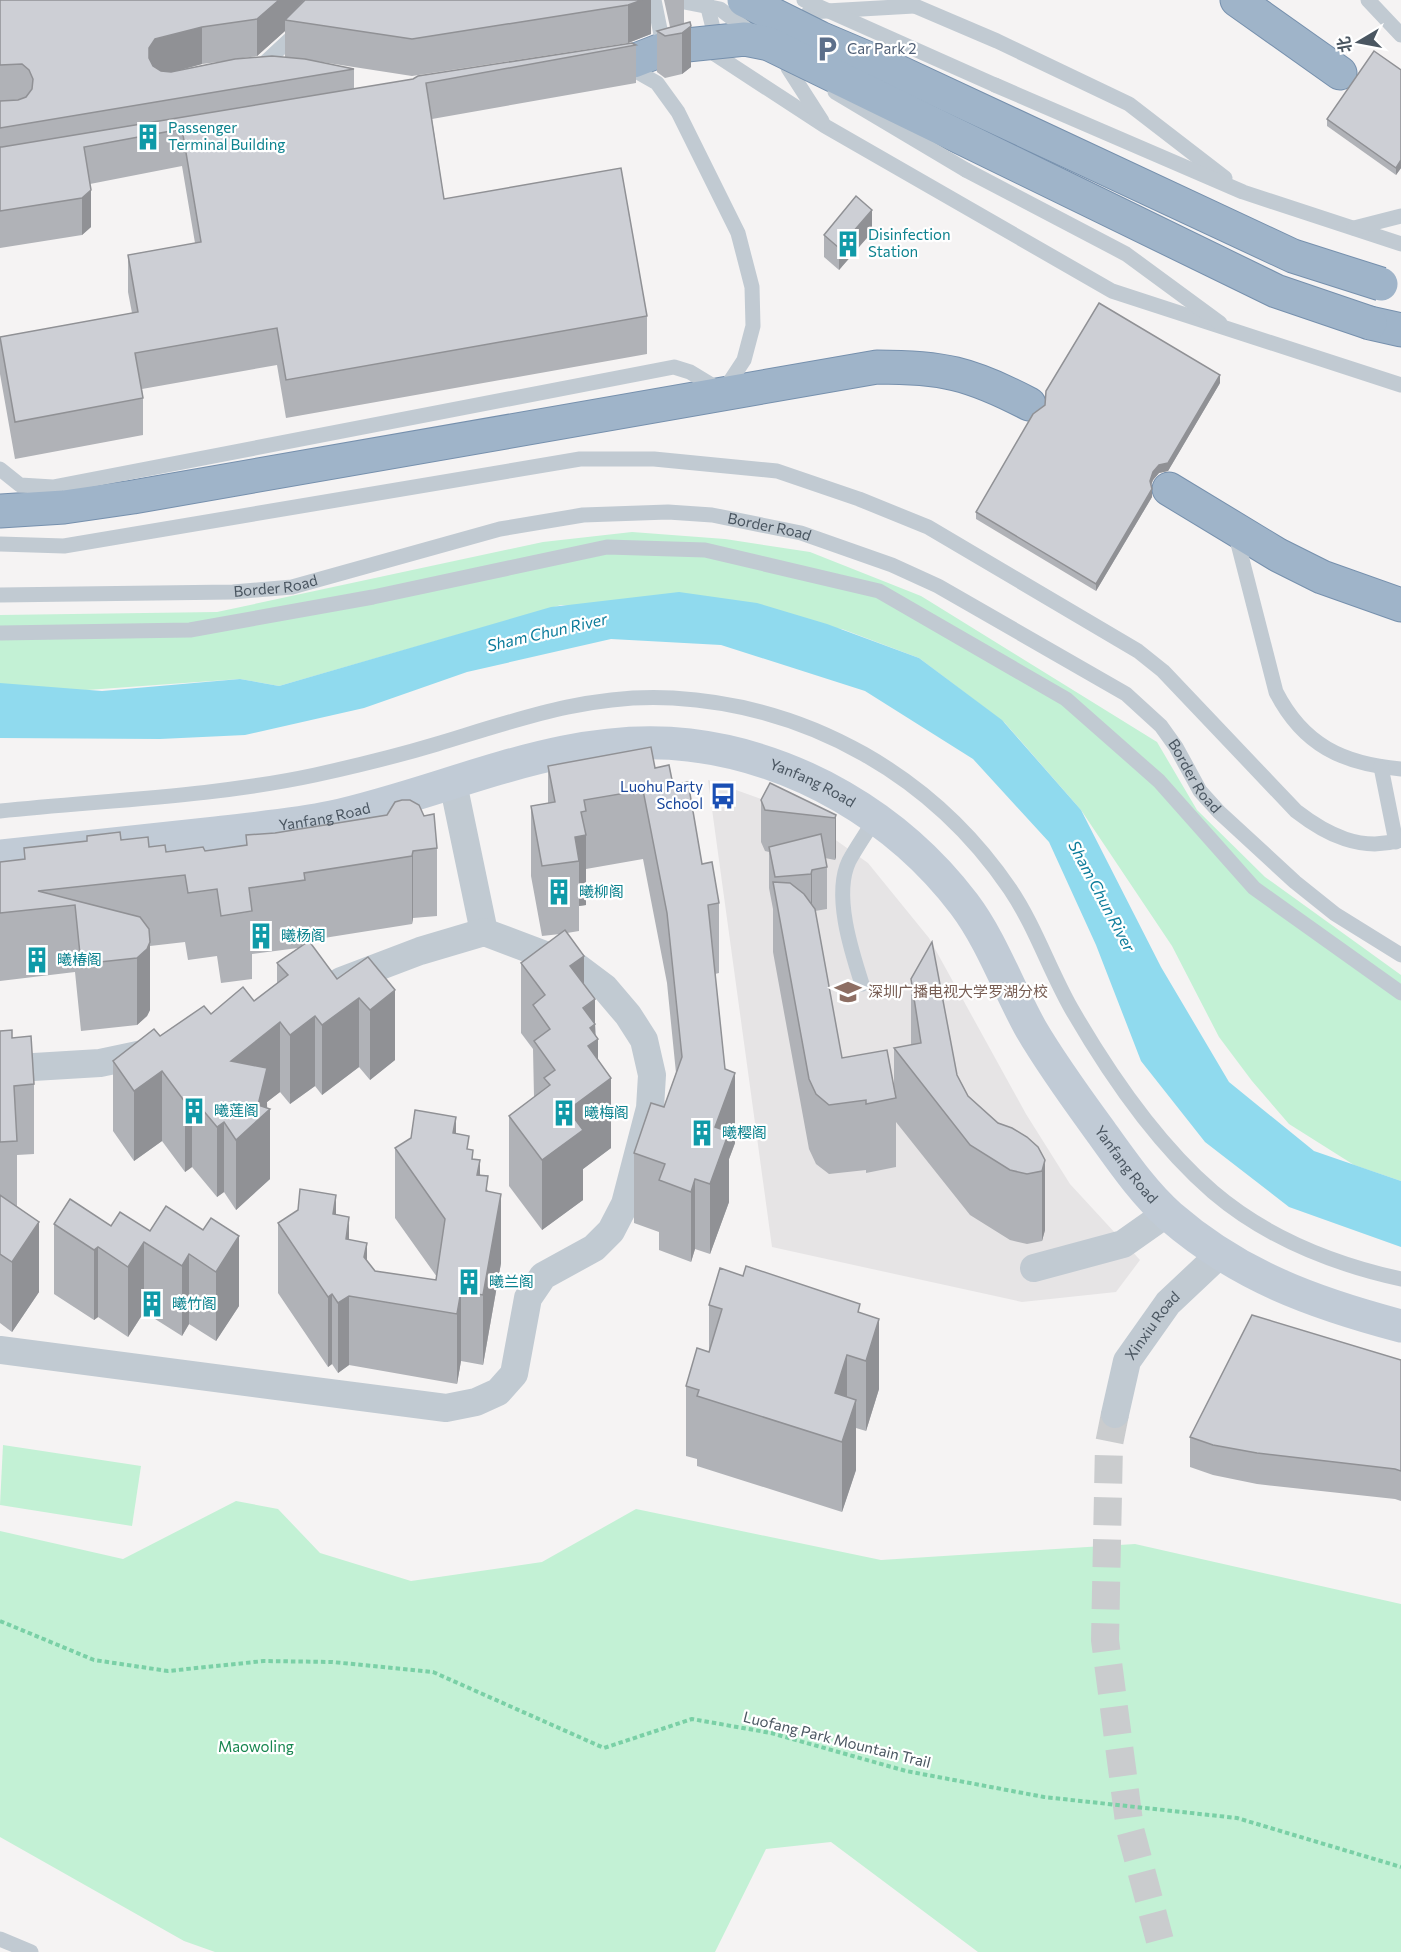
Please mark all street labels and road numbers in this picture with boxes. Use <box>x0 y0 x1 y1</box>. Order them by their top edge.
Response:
street label: Border Road <box>726 508 814 544</box>
street label: Border Road <box>233 570 319 600</box>
street label: Border Road <box>1165 735 1226 816</box>
street label: Yanfang Road <box>767 754 859 811</box>
street label: Yanfang Road <box>278 798 372 834</box>
street label: Yanfang Road <box>1091 1122 1162 1207</box>
street label: Xinxiu Road <box>1121 1287 1183 1363</box>
street label: Luofang Park Mountain Trail <box>742 1707 933 1771</box>

